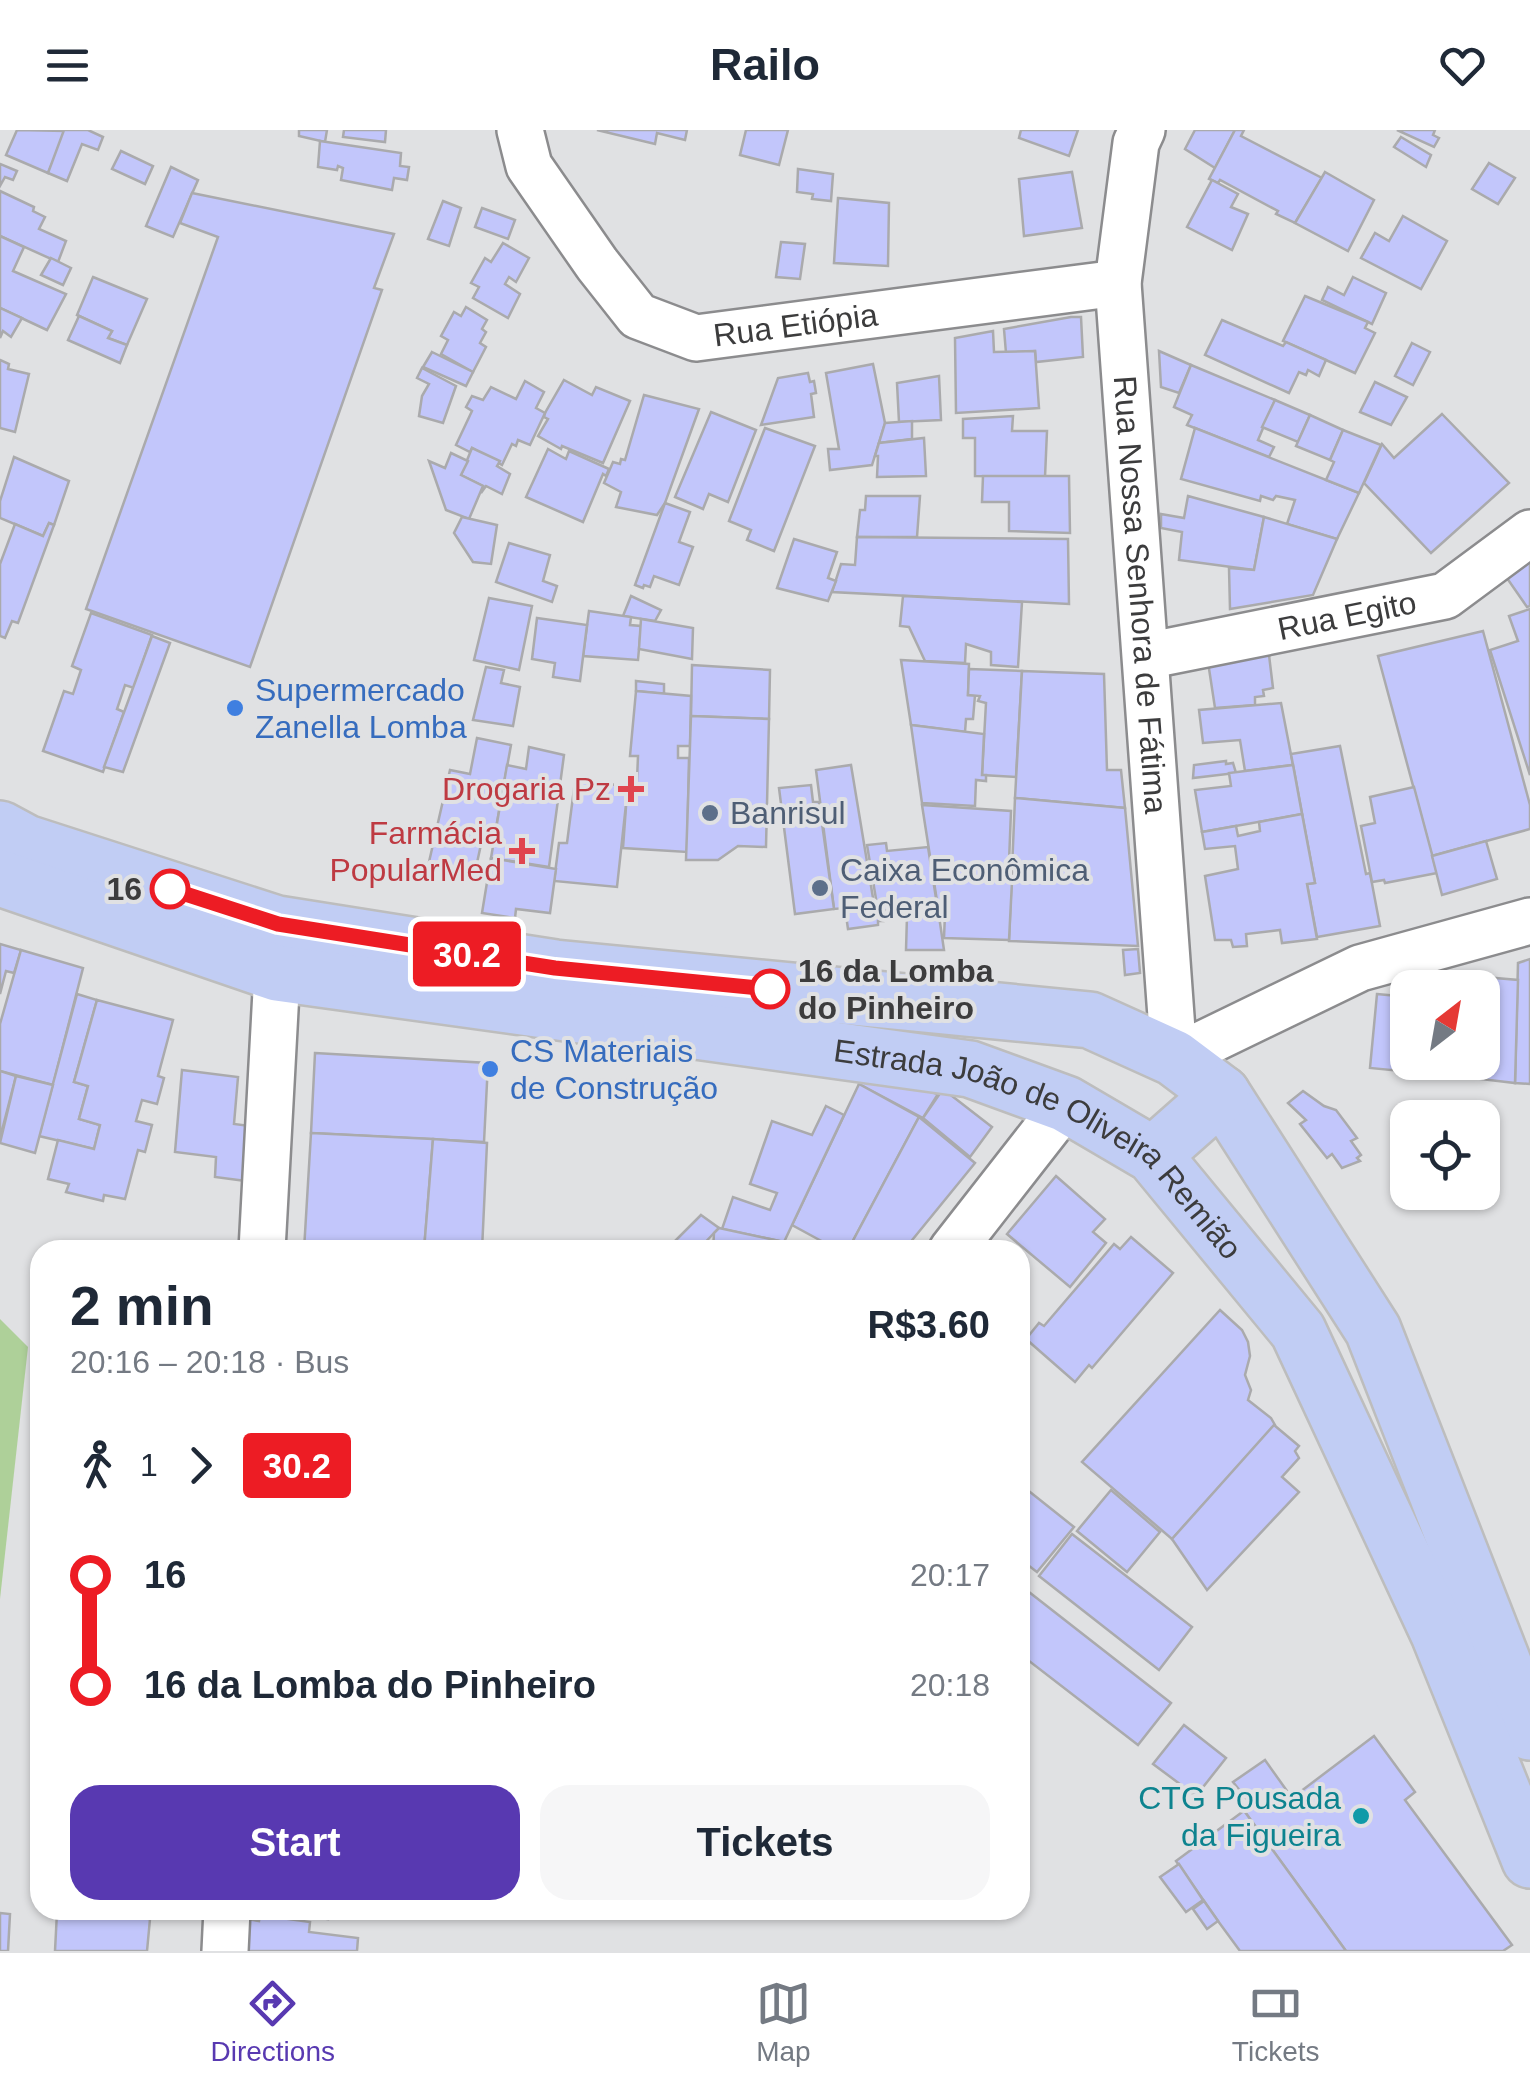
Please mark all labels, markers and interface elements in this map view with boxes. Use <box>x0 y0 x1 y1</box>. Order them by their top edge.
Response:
icon: menu <box>40 38 95 93</box>
icon: heart <box>1435 38 1490 93</box>
text: Railo <box>710 39 820 90</box>
street label: Rua Etiópia <box>711 296 880 354</box>
street label: Rua Nossa Senhora de Fátima <box>1107 374 1174 815</box>
street label: Rua Egito <box>1275 584 1419 647</box>
place label: Supermercado Zanella Lomba <box>255 672 467 745</box>
marker: Supermercado Zanella Lomba <box>224 697 246 719</box>
place label: Drogaria Pz <box>442 771 611 807</box>
marker: Drogaria Pz <box>620 778 642 800</box>
place label: Banrisul <box>730 795 846 831</box>
marker: Banrisul <box>699 802 721 824</box>
place label: Farmácia PopularMed <box>329 815 502 888</box>
marker: Farmácia PopularMed <box>511 840 533 862</box>
place label: Caixa Econômica Federal <box>840 852 1089 925</box>
marker: 16 <box>151 870 189 908</box>
place label: 16 <box>106 871 142 907</box>
marker: Caixa Econômica Federal <box>809 877 831 899</box>
line badge: 30.2 <box>397 922 537 986</box>
text: 30.2 <box>433 935 501 974</box>
place label: 16 da Lomba do Pinheiro <box>798 953 994 1026</box>
marker: 16 da Lomba do Pinheiro <box>751 970 789 1008</box>
north arrow <box>1390 970 1500 1080</box>
map controls <box>1390 970 1500 1210</box>
street label: Estrada João de Oliveira Remião <box>832 1032 1249 1266</box>
place label: CS Materiais de Construção <box>510 1033 718 1106</box>
marker: CS Materiais de Construção <box>479 1058 501 1080</box>
button: locate <box>1390 1100 1500 1210</box>
text: 2 min <box>70 1275 214 1337</box>
text: R$3.60 <box>867 1304 990 1346</box>
text: 20:16 – 20:18 · Bus <box>70 1344 349 1380</box>
icon: walk <box>70 1438 125 1493</box>
icon: forward <box>173 1438 228 1493</box>
text: 30.2 <box>263 1446 331 1485</box>
text: 1 <box>140 1447 158 1483</box>
text: 16 <box>144 1554 186 1596</box>
text: 20:17 <box>910 1557 990 1593</box>
text: 16 da Lomba do Pinheiro <box>144 1664 596 1706</box>
text: 20:18 <box>910 1667 990 1703</box>
place label: CTG Pousada da Figueira <box>1138 1780 1341 1853</box>
button: Start <box>70 1785 520 1900</box>
button: Tickets <box>540 1785 990 1900</box>
marker: CTG Pousada da Figueira <box>1350 1805 1372 1827</box>
tab: Directions <box>210 1976 335 2068</box>
tab: Map <box>756 1976 811 2068</box>
tab: Tickets <box>1232 1976 1320 2068</box>

